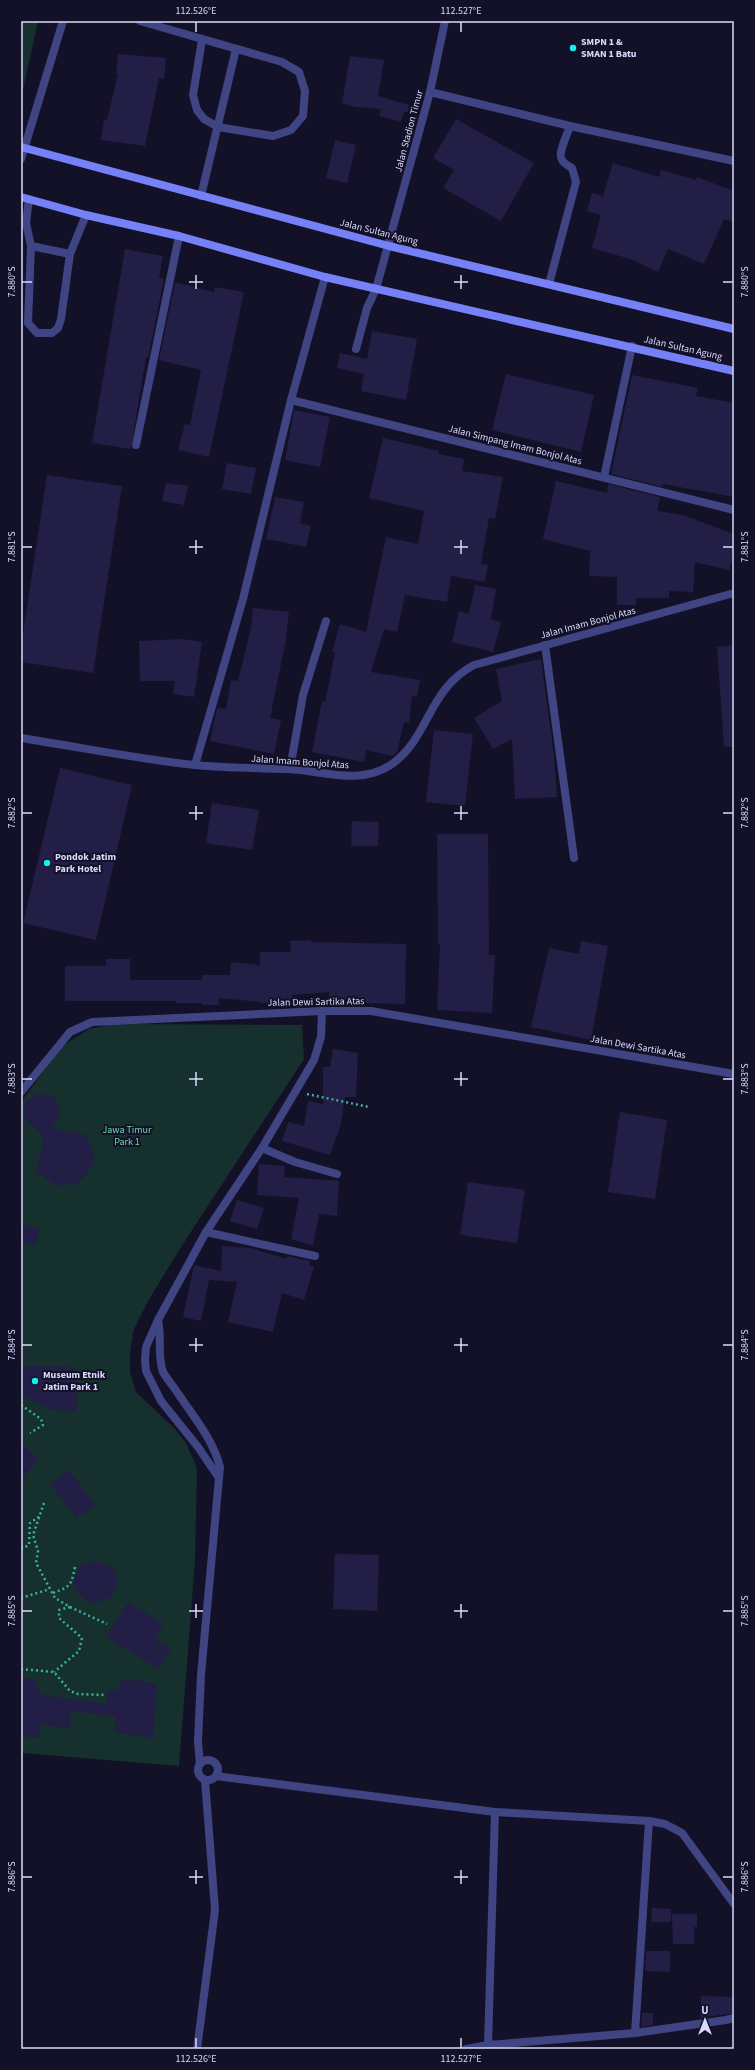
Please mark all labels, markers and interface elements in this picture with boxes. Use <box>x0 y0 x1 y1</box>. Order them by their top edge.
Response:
text: 112.526°E <box>176 4 216 18</box>
text: 112.527°E <box>441 4 481 18</box>
place label: SMPN 1 & SMAN 1 Batu <box>581 35 637 61</box>
marker: SMPN 1 & SMAN 1 Batu <box>568 43 578 53</box>
street label: Jalan Stadion Timur <box>391 88 427 173</box>
street label: Jalan Sultan Agung <box>338 215 420 249</box>
text: 7.880°S <box>5 266 19 298</box>
text: 7.880°S <box>738 266 752 298</box>
street label: Jalan Sultan Agung <box>642 332 724 364</box>
street label: Jalan Simpang Imam Bonjol Atas <box>447 422 583 468</box>
text: 7.881°S <box>5 531 19 563</box>
text: 7.881°S <box>738 531 752 563</box>
street label: Jalan Imam Bonjol Atas <box>539 604 637 642</box>
street label: Jalan Imam Bonjol Atas <box>251 752 349 772</box>
text: 7.882°S <box>5 797 19 829</box>
text: 7.882°S <box>738 797 752 829</box>
place label: Pondok Jatim Park Hotel <box>55 850 116 876</box>
marker: Pondok Jatim Park Hotel <box>42 858 52 868</box>
street label: Jalan Dewi Sartika Atas <box>267 994 365 1010</box>
street label: Jalan Dewi Sartika Atas <box>589 1032 687 1062</box>
text: 7.883°S <box>5 1063 19 1095</box>
text: 7.883°S <box>738 1063 752 1095</box>
park label: Jawa Timur Park 1 <box>103 1123 152 1149</box>
text: 7.884°S <box>5 1329 19 1361</box>
text: 7.884°S <box>738 1329 752 1361</box>
place label: Museum Etnik Jatim Park 1 <box>43 1368 106 1394</box>
marker: Museum Etnik Jatim Park 1 <box>30 1376 40 1386</box>
text: 7.885°S <box>5 1595 19 1627</box>
text: 7.885°S <box>738 1595 752 1627</box>
text: 7.886°S <box>5 1861 19 1893</box>
text: 7.886°S <box>738 1861 752 1893</box>
north arrow <box>685 2000 725 2040</box>
text: U <box>701 2003 709 2018</box>
text: 112.526°E <box>176 2052 216 2066</box>
text: 112.527°E <box>441 2052 481 2066</box>

